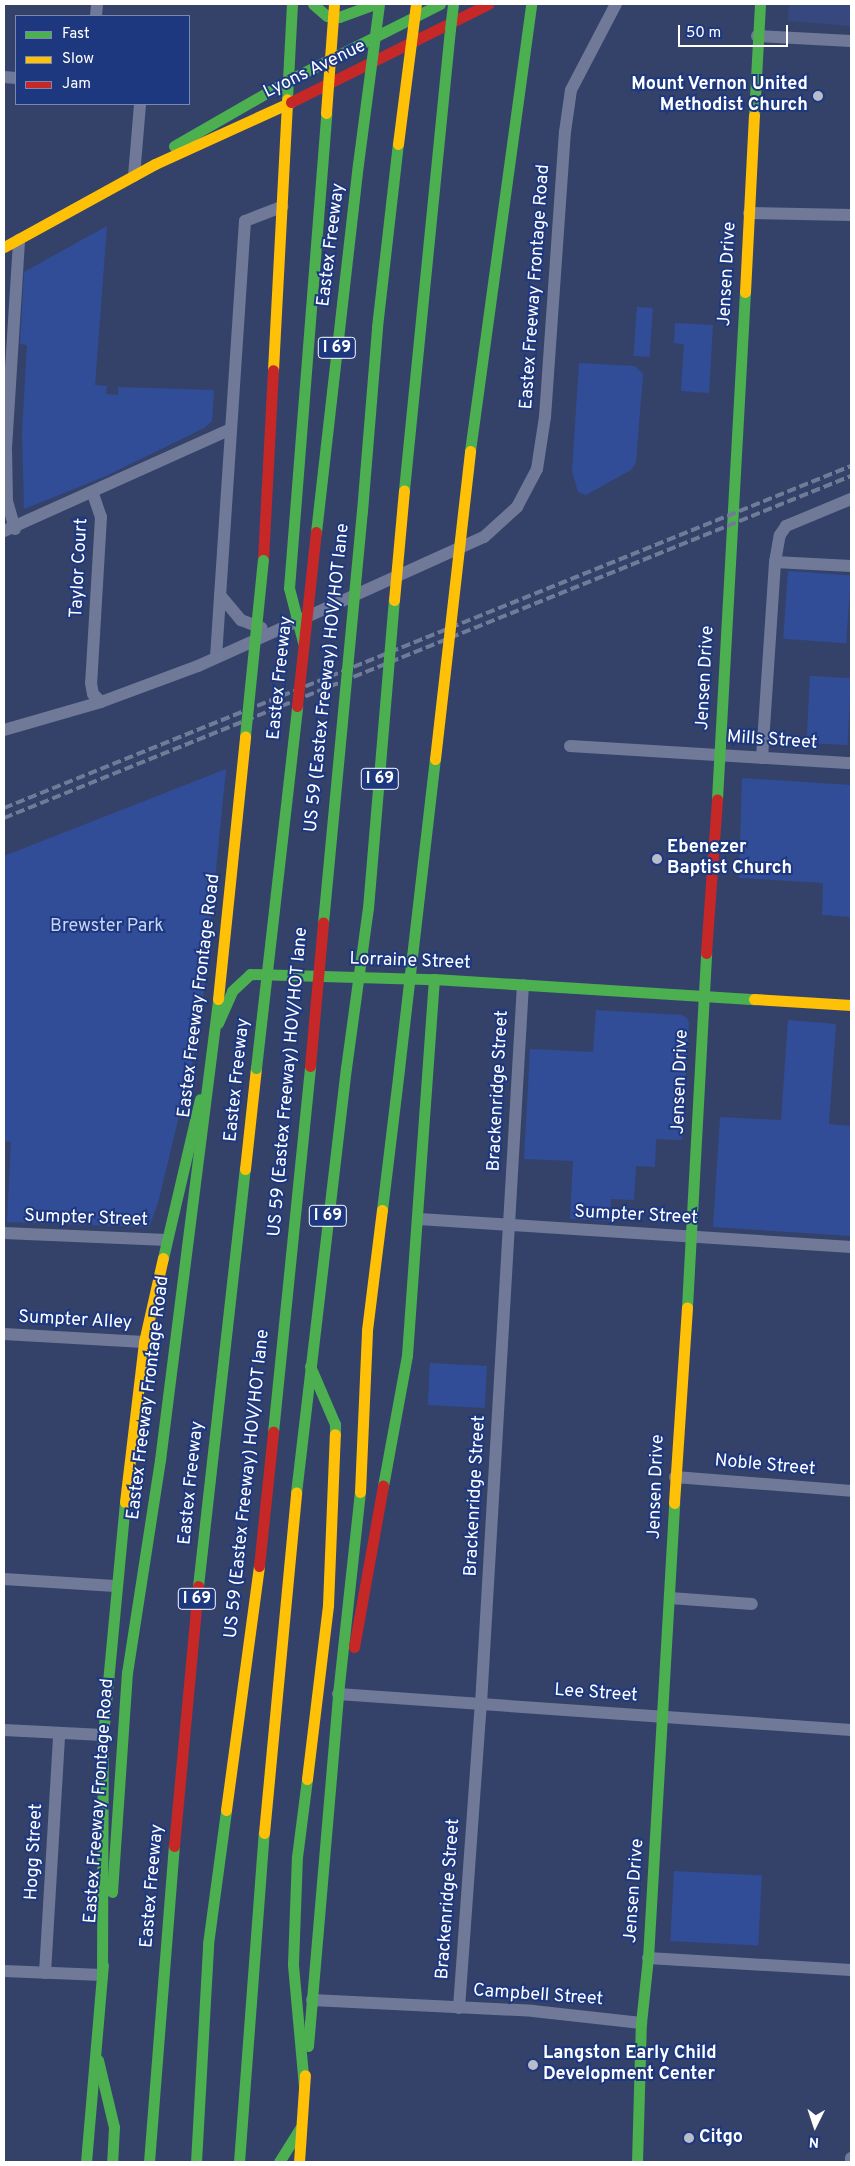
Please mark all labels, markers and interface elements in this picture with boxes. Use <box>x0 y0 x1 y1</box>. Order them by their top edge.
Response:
legend <box>15 15 190 105</box>
scale bar <box>680 15 790 47</box>
text: 50 m <box>686 24 721 43</box>
text: Fast <box>62 25 90 44</box>
street label: Lyons Avenue <box>260 36 370 104</box>
text: Slow <box>62 50 94 69</box>
text: Jam <box>62 75 91 94</box>
place label: Mount Vernon United Methodist Church <box>630 75 808 118</box>
marker: Mount Vernon United Methodist Church <box>812 90 824 102</box>
street label: Eastex Freeway Frontage Road <box>517 164 555 410</box>
street label: Eastex Freeway <box>314 182 350 308</box>
street label: Jensen Drive <box>714 221 742 327</box>
road number: I 69 <box>317 334 357 362</box>
street label: Taylor Court <box>67 517 93 619</box>
street label: US 59 (Eastex Freeway) HOV/HOT lane <box>301 522 355 834</box>
street label: Eastex Freeway <box>264 615 298 741</box>
street label: Jensen Drive <box>692 625 720 731</box>
street label: Mills Street <box>726 727 818 755</box>
road number: I 69 <box>360 766 400 792</box>
place label: Ebenezer Baptist Church <box>667 838 792 881</box>
marker: Ebenezer Baptist Church <box>651 853 663 865</box>
street label: Eastex Freeway Frontage Road <box>174 873 226 1119</box>
park label: Brewster Park <box>50 916 164 938</box>
street label: US 59 (Eastex Freeway) HOV/HOT lane <box>265 926 313 1238</box>
street label: Lorraine Street <box>349 949 471 975</box>
street label: Brackenridge Street <box>484 1010 514 1172</box>
street label: Eastex Freeway <box>221 1017 255 1143</box>
street label: Jensen Drive <box>668 1029 694 1135</box>
road number: I 69 <box>308 1202 348 1230</box>
street label: Sumpter Street <box>574 1202 698 1230</box>
street label: Sumpter Street <box>24 1206 148 1232</box>
street label: Eastex Freeway Frontage Road <box>123 1275 175 1521</box>
street label: Sumpter Alley <box>17 1307 133 1335</box>
street label: US 59 (Eastex Freeway) HOV/HOT lane <box>221 1328 275 1640</box>
street label: Brackenridge Street <box>461 1415 491 1577</box>
street label: Eastex Freeway <box>175 1420 209 1546</box>
street label: Jensen Drive <box>644 1434 670 1540</box>
street label: Noble Street <box>714 1451 816 1481</box>
road number: I 69 <box>177 1586 217 1612</box>
street label: Eastex Freeway Frontage Road <box>81 1678 119 1924</box>
street label: Lee Street <box>554 1680 638 1708</box>
street label: Hogg Street <box>22 1803 48 1901</box>
street label: Brackenridge Street <box>433 1818 465 1980</box>
street label: Eastex Freeway <box>137 1823 169 1949</box>
street label: Jensen Drive <box>621 1838 649 1944</box>
street label: Campbell Street <box>472 1981 604 2011</box>
place label: Langston Early Child Development Center <box>543 2044 717 2086</box>
marker: Langston Early Child Development Center <box>527 2059 539 2071</box>
north arrow <box>790 2101 840 2151</box>
place label: Citgo <box>699 2127 743 2149</box>
marker: Citgo <box>683 2132 695 2144</box>
text: N <box>808 2133 820 2150</box>

